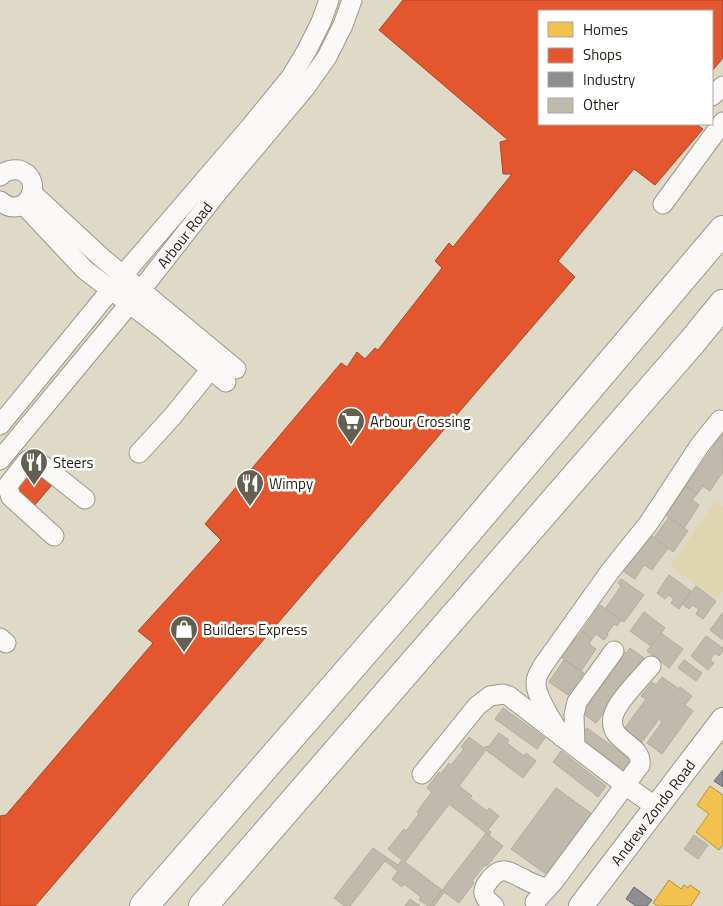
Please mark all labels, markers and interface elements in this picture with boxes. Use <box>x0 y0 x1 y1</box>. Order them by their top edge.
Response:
legend <box>538 10 713 125</box>
text: Homes <box>583 18 628 41</box>
text: Shops <box>583 43 622 66</box>
text: Industry <box>583 68 635 91</box>
text: Other <box>583 93 619 116</box>
street label: Arbour Road <box>151 197 218 273</box>
supermarket icon: Arbour Crossing <box>336 406 366 445</box>
place label: Arbour Crossing <box>370 410 471 433</box>
restaurant icon: Steers <box>19 447 49 486</box>
place label: Steers <box>53 451 94 474</box>
restaurant icon: Wimpy <box>235 468 265 507</box>
place label: Wimpy <box>269 472 313 495</box>
shop icon: Builders Express <box>169 614 199 653</box>
place label: Builders Express <box>203 618 308 641</box>
street label: Andrew Zondo Road <box>605 754 701 870</box>

